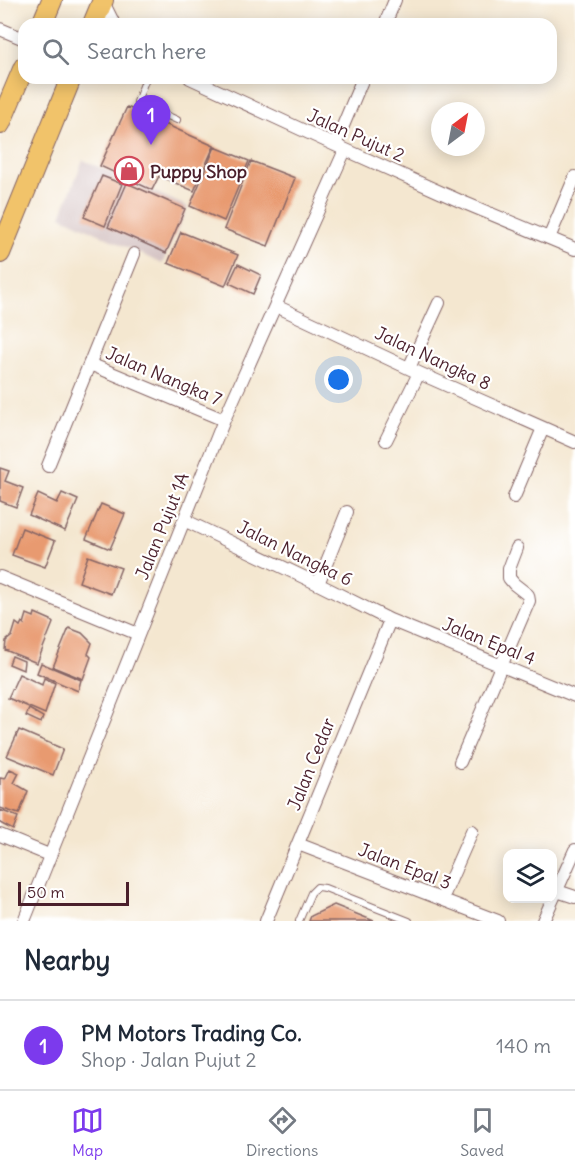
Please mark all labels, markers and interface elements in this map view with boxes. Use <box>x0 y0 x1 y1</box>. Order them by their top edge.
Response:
search box <box>18 18 557 84</box>
icon: search <box>39 35 72 68</box>
text: Search here <box>87 37 206 65</box>
pin: 1 <box>132 96 170 145</box>
north arrow <box>431 102 485 156</box>
street label: Jalan Pujut 2 <box>304 103 409 167</box>
shop icon: Puppy Shop <box>113 155 145 187</box>
place label: Puppy Shop <box>150 160 247 183</box>
street label: Jalan Nangka 8 <box>371 321 495 395</box>
street label: Jalan Nangka 7 <box>102 341 226 411</box>
your location <box>324 365 353 394</box>
street label: Jalan Pujut 1A <box>130 469 194 583</box>
street label: Jalan Nangka 6 <box>234 515 356 591</box>
street label: Jalan Epal 4 <box>439 612 539 670</box>
street label: Jalan Cedar <box>282 714 340 814</box>
street label: Jalan Epal 3 <box>355 838 455 894</box>
map controls <box>503 849 557 903</box>
button: layers <box>503 849 557 903</box>
scale bar <box>18 879 129 906</box>
text: 50 m <box>27 882 65 902</box>
text: Nearby <box>24 944 110 977</box>
text: PM Motors Trading Co. <box>81 1019 302 1047</box>
text: 1 <box>40 1033 47 1058</box>
text: 140 m <box>496 1033 551 1058</box>
text: Shop · Jalan Pujut 2 <box>81 1047 256 1072</box>
tab: Map <box>71 1104 104 1160</box>
tab: Directions <box>246 1104 318 1160</box>
tab: Saved <box>460 1104 504 1160</box>

